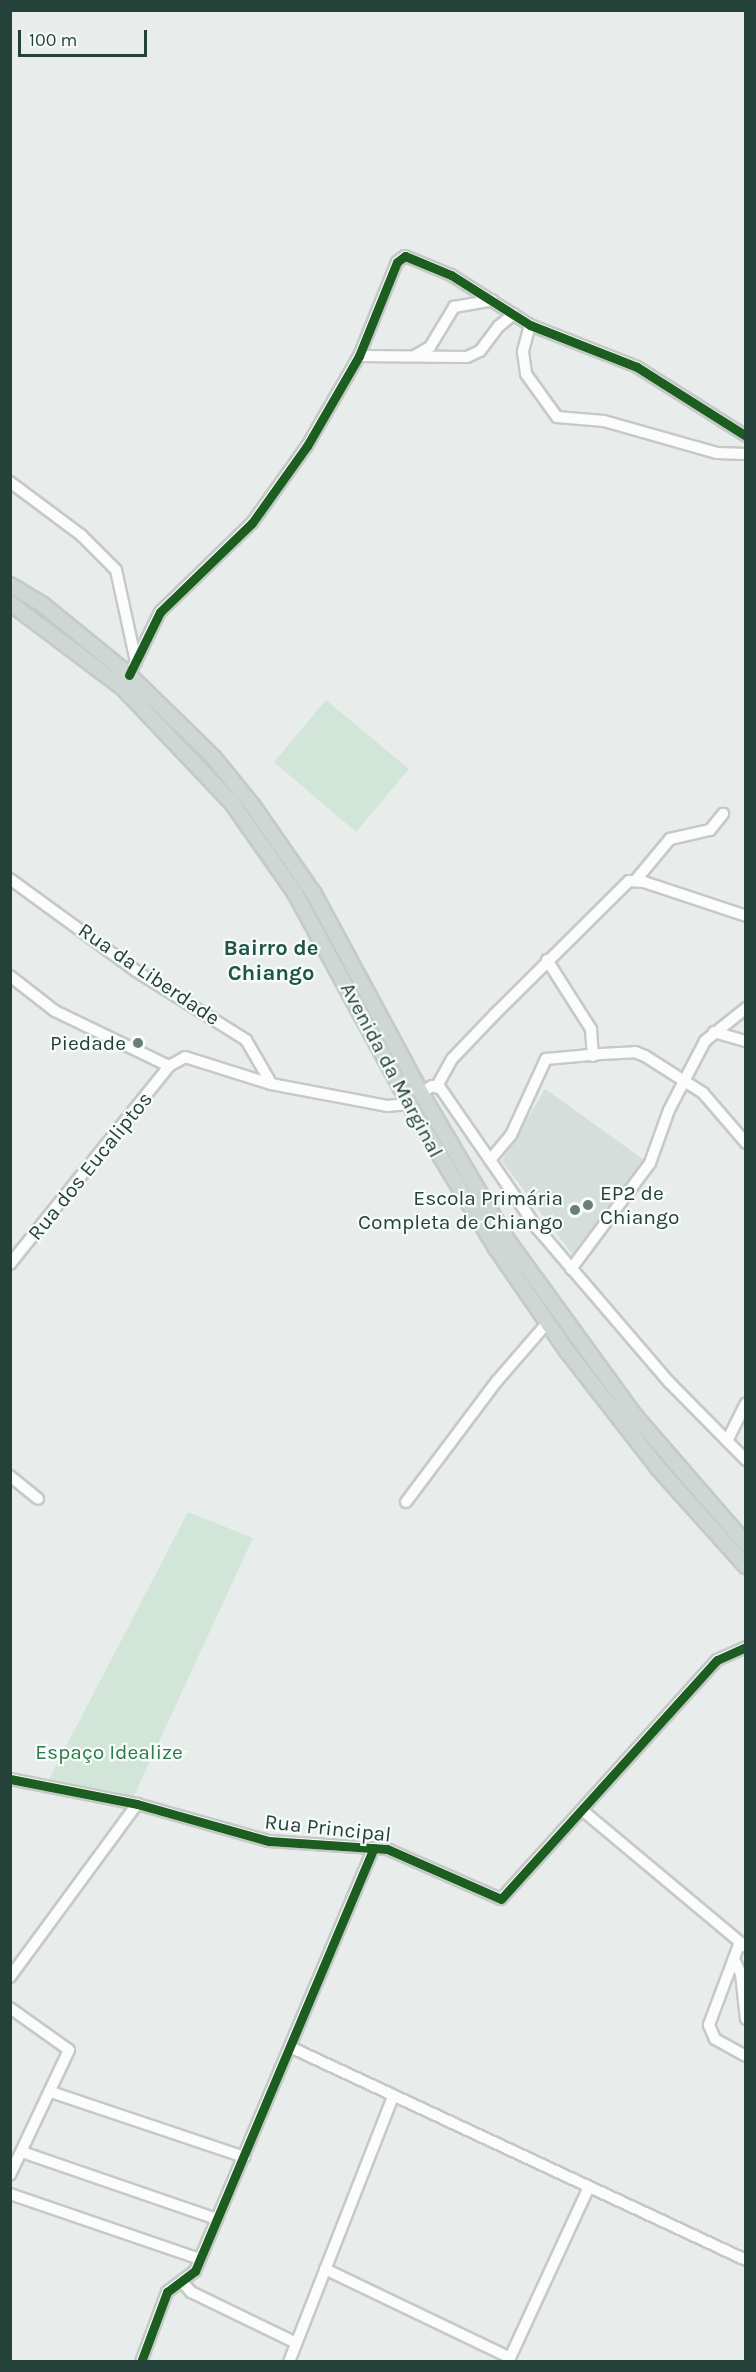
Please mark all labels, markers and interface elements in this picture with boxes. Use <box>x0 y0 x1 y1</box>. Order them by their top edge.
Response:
scale bar <box>21 18 150 56</box>
text: 100 m <box>29 29 77 51</box>
street label: Rua da Liberdade <box>73 917 225 1031</box>
district label: Bairro de Chiango <box>224 935 318 986</box>
street label: Avenida da Marginal <box>335 978 449 1162</box>
place label: Piedade <box>50 1030 126 1056</box>
marker: Piedade <box>131 1036 145 1050</box>
street label: Rua dos Eucaliptos <box>22 1087 158 1245</box>
place label: EP2 de Chiango <box>600 1180 679 1230</box>
place label: Escola Primária Completa de Chiango <box>358 1185 563 1235</box>
marker: EP2 de Chiango <box>581 1198 595 1212</box>
marker: Escola Primária Completa de Chiango <box>568 1203 582 1217</box>
park label: Espaço Idealize <box>35 1739 183 1765</box>
street label: Rua Principal <box>263 1809 393 1847</box>

